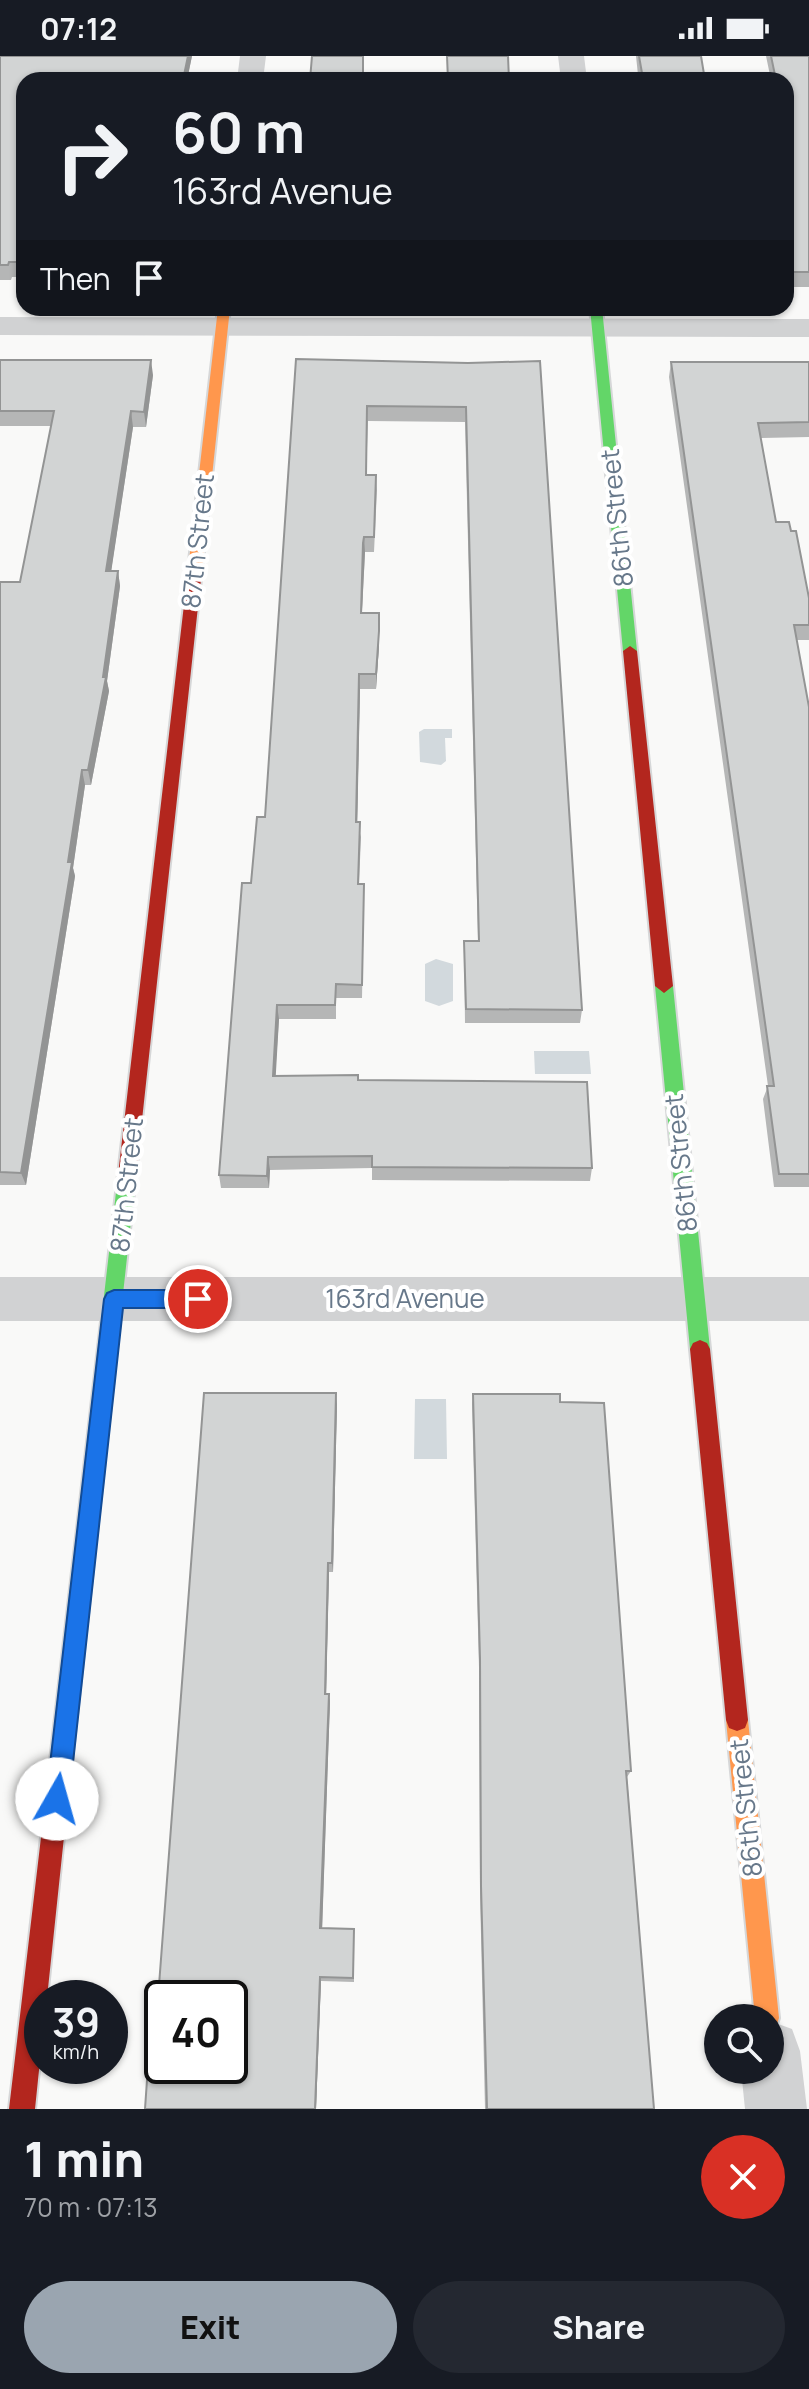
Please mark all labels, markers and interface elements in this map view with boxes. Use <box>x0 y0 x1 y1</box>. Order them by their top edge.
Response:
text: 07:12 <box>40 8 117 49</box>
text: 60 m <box>172 93 305 170</box>
icon: right <box>40 104 144 208</box>
text: 163rd Avenue <box>172 166 393 215</box>
icon: arrive <box>127 256 171 300</box>
text: Then <box>40 258 111 299</box>
street label: 86th Street <box>591 447 641 589</box>
street label: 87th Street <box>172 472 222 610</box>
street label: 86th Street <box>655 1092 705 1234</box>
street label: 87th Street <box>101 1116 151 1254</box>
pin <box>164 1265 232 1333</box>
icon: arrive <box>176 1277 220 1321</box>
street label: 163rd Avenue <box>325 1280 485 1316</box>
street label: 86th Street <box>720 1737 770 1879</box>
position arrow <box>15 1757 99 1841</box>
speed limit sign: 40 <box>144 1980 248 2084</box>
text: 39 <box>52 1994 100 2049</box>
map controls <box>704 2004 784 2084</box>
button: search <box>704 2004 784 2084</box>
text: km/h <box>53 2038 99 2065</box>
text: 1 min <box>24 2126 144 2191</box>
button: close <box>701 2135 785 2219</box>
text: 70 m · 07:13 <box>24 2189 158 2225</box>
button: Exit <box>24 2281 397 2373</box>
button: Share <box>413 2281 785 2373</box>

